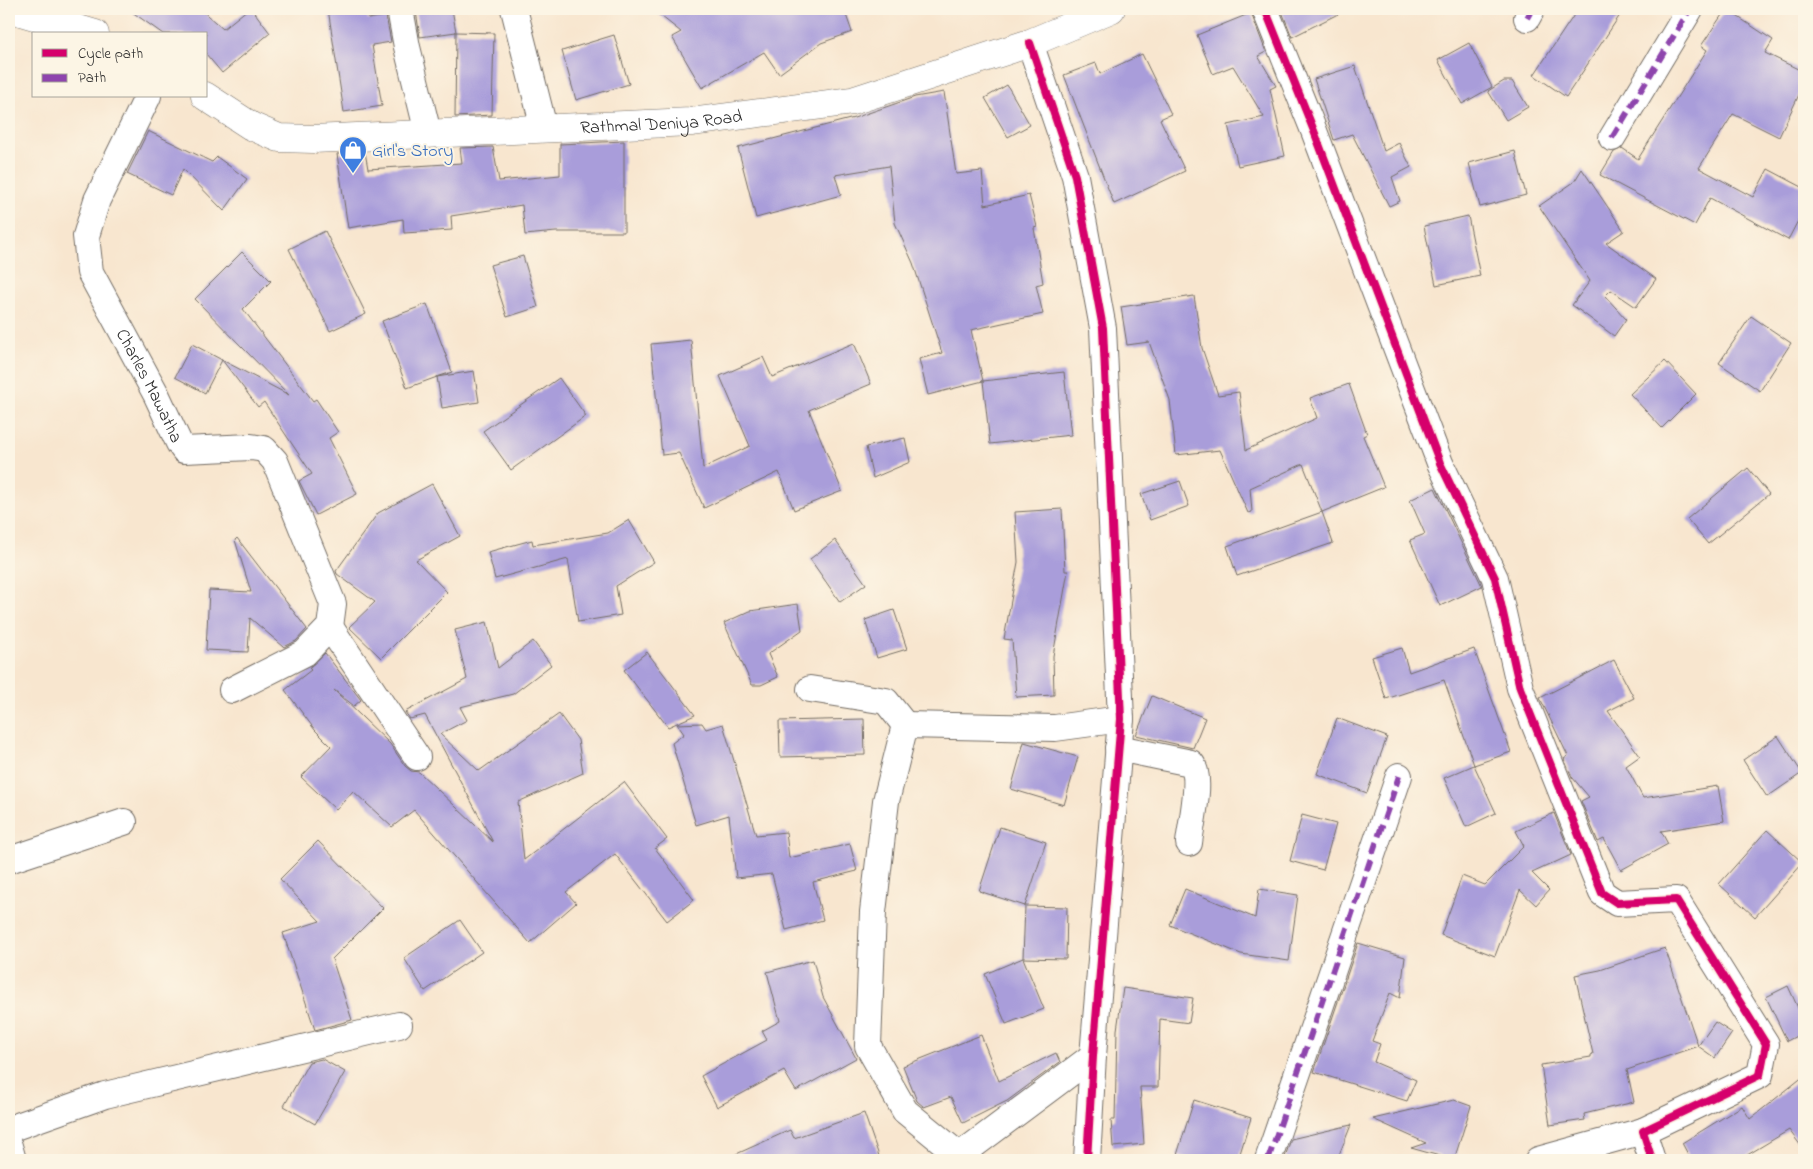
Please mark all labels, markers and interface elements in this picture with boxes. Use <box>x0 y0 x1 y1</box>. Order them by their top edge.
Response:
legend <box>32 32 208 98</box>
text: Cycle path <box>78 43 143 66</box>
text: Path <box>78 67 106 89</box>
street label: Rathmal Deniya Road <box>580 104 744 142</box>
shop icon: Girl's Story <box>338 135 368 174</box>
place label: Girl's Story <box>372 139 453 165</box>
street label: Charles Mawatha <box>108 325 188 448</box>

